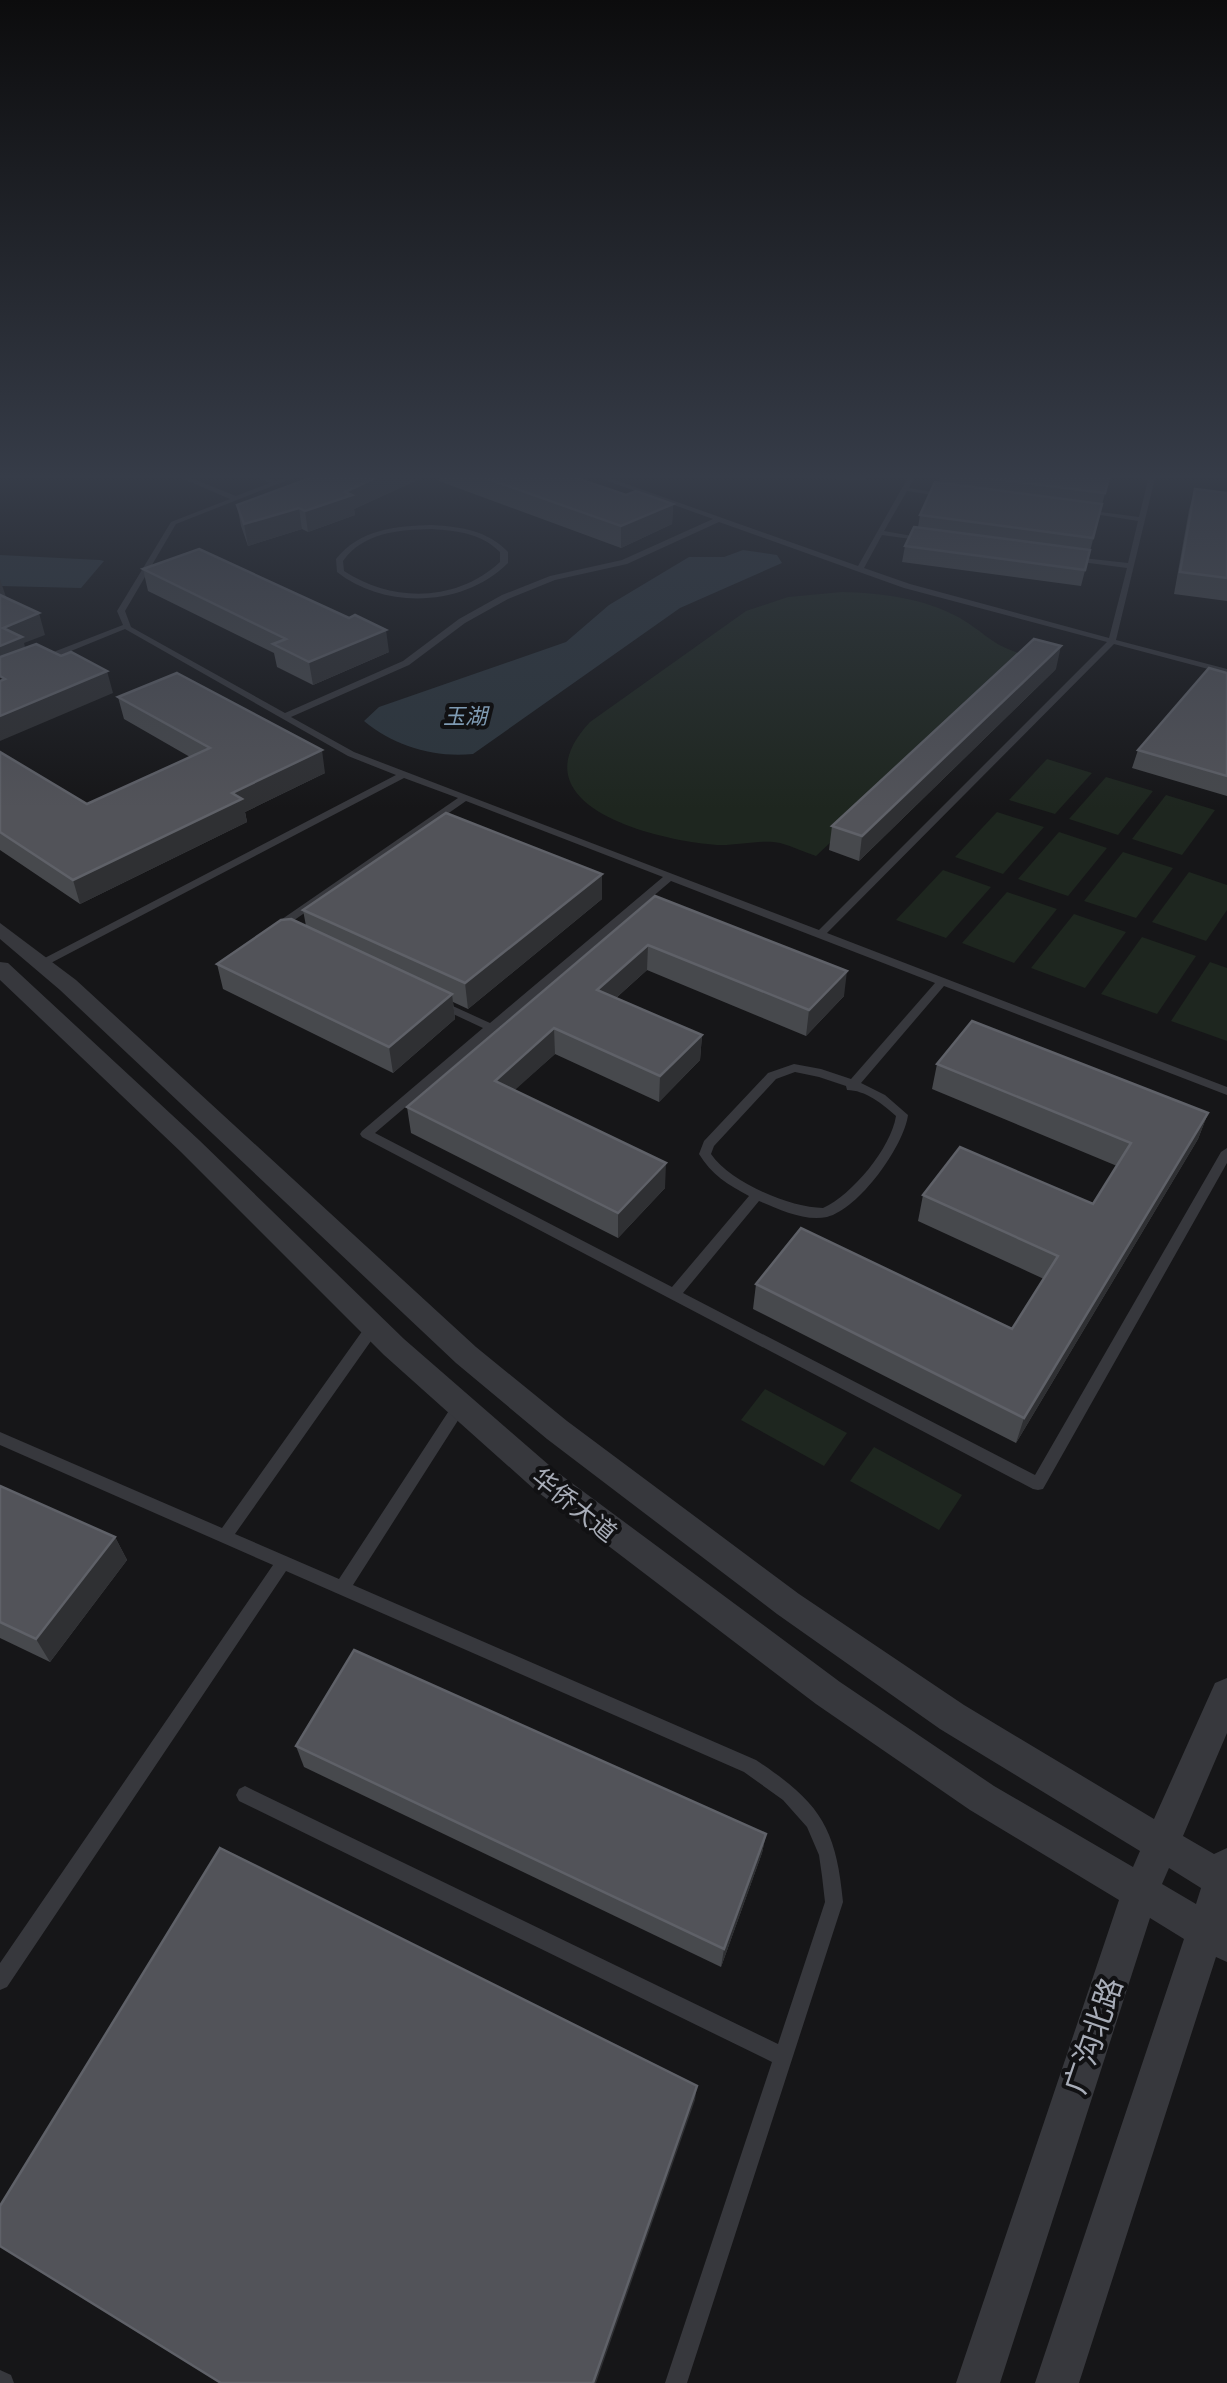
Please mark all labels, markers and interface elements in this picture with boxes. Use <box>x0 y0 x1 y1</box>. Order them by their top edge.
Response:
water label: 玉湖 <box>443 702 490 729</box>
street label: 华侨大道 <box>527 1461 623 1547</box>
street label: 广沟北路 <box>1055 1972 1129 2098</box>

